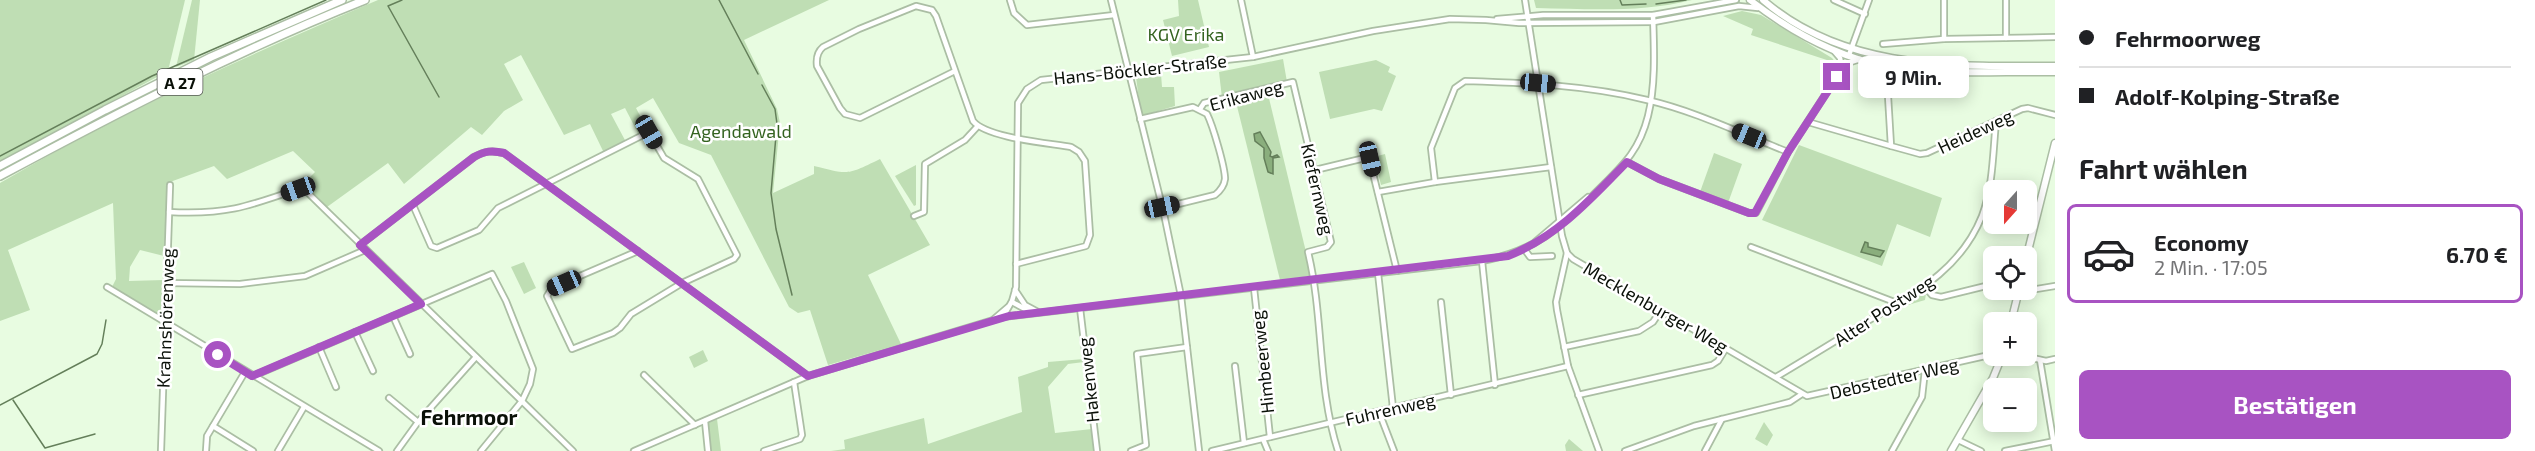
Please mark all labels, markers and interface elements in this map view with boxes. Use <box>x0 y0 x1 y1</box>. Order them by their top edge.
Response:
park label: KGV Erika <box>1148 23 1224 45</box>
text: Fehrmoorweg <box>2115 25 2260 51</box>
street label: Hans-Böckler-Straße <box>1052 49 1228 89</box>
callout: 9 Min. <box>1858 56 1969 98</box>
route end <box>1823 63 1850 90</box>
text: 9 Min. <box>1885 65 1942 89</box>
road number: A 27 <box>158 69 202 95</box>
car <box>1519 72 1557 94</box>
street label: Erikaweg <box>1207 75 1285 115</box>
text: Adolf-Kolping-Straße <box>2115 83 2340 109</box>
street label: Heideweg <box>1934 104 2016 158</box>
car <box>632 112 666 152</box>
park label: Agendawald <box>690 120 792 142</box>
car <box>1729 121 1769 151</box>
car <box>1357 139 1383 179</box>
street label: Kiefernweg <box>1297 141 1339 237</box>
text: Fahrt wählen <box>2079 152 2248 184</box>
car <box>278 174 318 204</box>
north arrow <box>1983 180 2037 234</box>
map controls <box>1983 180 2037 432</box>
car <box>1143 194 1181 220</box>
icon: car <box>2082 227 2136 281</box>
text: Economy <box>2154 229 2249 255</box>
text: 6.70 € <box>2446 241 2508 267</box>
button: locate <box>1983 246 2037 300</box>
street label: Krahnshörenweg <box>152 248 178 388</box>
text: 2 Min. · 17:05 <box>2154 255 2268 279</box>
street label: Mecklenburger Weg <box>1580 257 1732 357</box>
car <box>544 267 584 299</box>
street label: Alter Postweg <box>1830 269 1938 351</box>
street label: Himbeerweg <box>1246 309 1278 415</box>
button: + <box>1983 312 2037 366</box>
street label: Hakenweg <box>1073 336 1103 424</box>
route start <box>204 341 231 368</box>
street label: Debstedter Weg <box>1827 352 1961 404</box>
button: Bestätigen <box>2079 370 2511 439</box>
button: − <box>1983 378 2037 432</box>
street label: Fuhrenweg <box>1343 388 1437 430</box>
district label: Fehrmoor <box>420 404 518 429</box>

